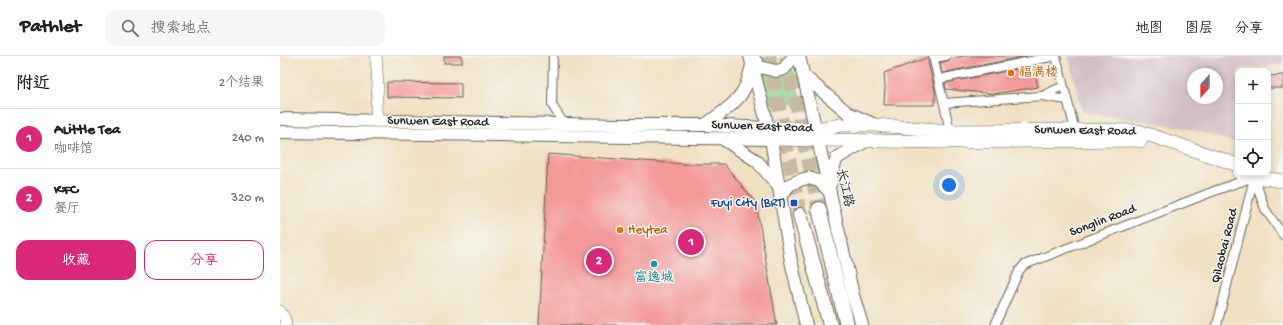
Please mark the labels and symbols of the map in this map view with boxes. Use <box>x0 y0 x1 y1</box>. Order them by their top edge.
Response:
place label: 福满楼 <box>1019 65 1058 81</box>
marker: 福满楼 <box>1006 68 1016 78</box>
north arrow <box>1187 68 1223 104</box>
street label: Sunwen East Road <box>387 114 490 130</box>
street label: Sunwen East Road <box>711 118 814 136</box>
street label: Sunwen East Road <box>1034 123 1137 139</box>
street label: 长江路 <box>832 167 857 209</box>
your location <box>939 175 959 195</box>
place label: Fuyi City (BRT) <box>709 196 786 211</box>
marker: Fuyi City (BRT) <box>789 198 799 208</box>
street label: Songlin Road <box>1068 201 1139 240</box>
street label: Qilaobai Road <box>1208 206 1242 285</box>
place label: Heytea <box>628 223 669 238</box>
marker: Heytea <box>615 225 625 235</box>
pin: 1 <box>678 227 704 257</box>
pin: 2 <box>586 246 612 276</box>
marker: 富逸城 <box>649 259 659 269</box>
place label: 富逸城 <box>634 270 674 286</box>

